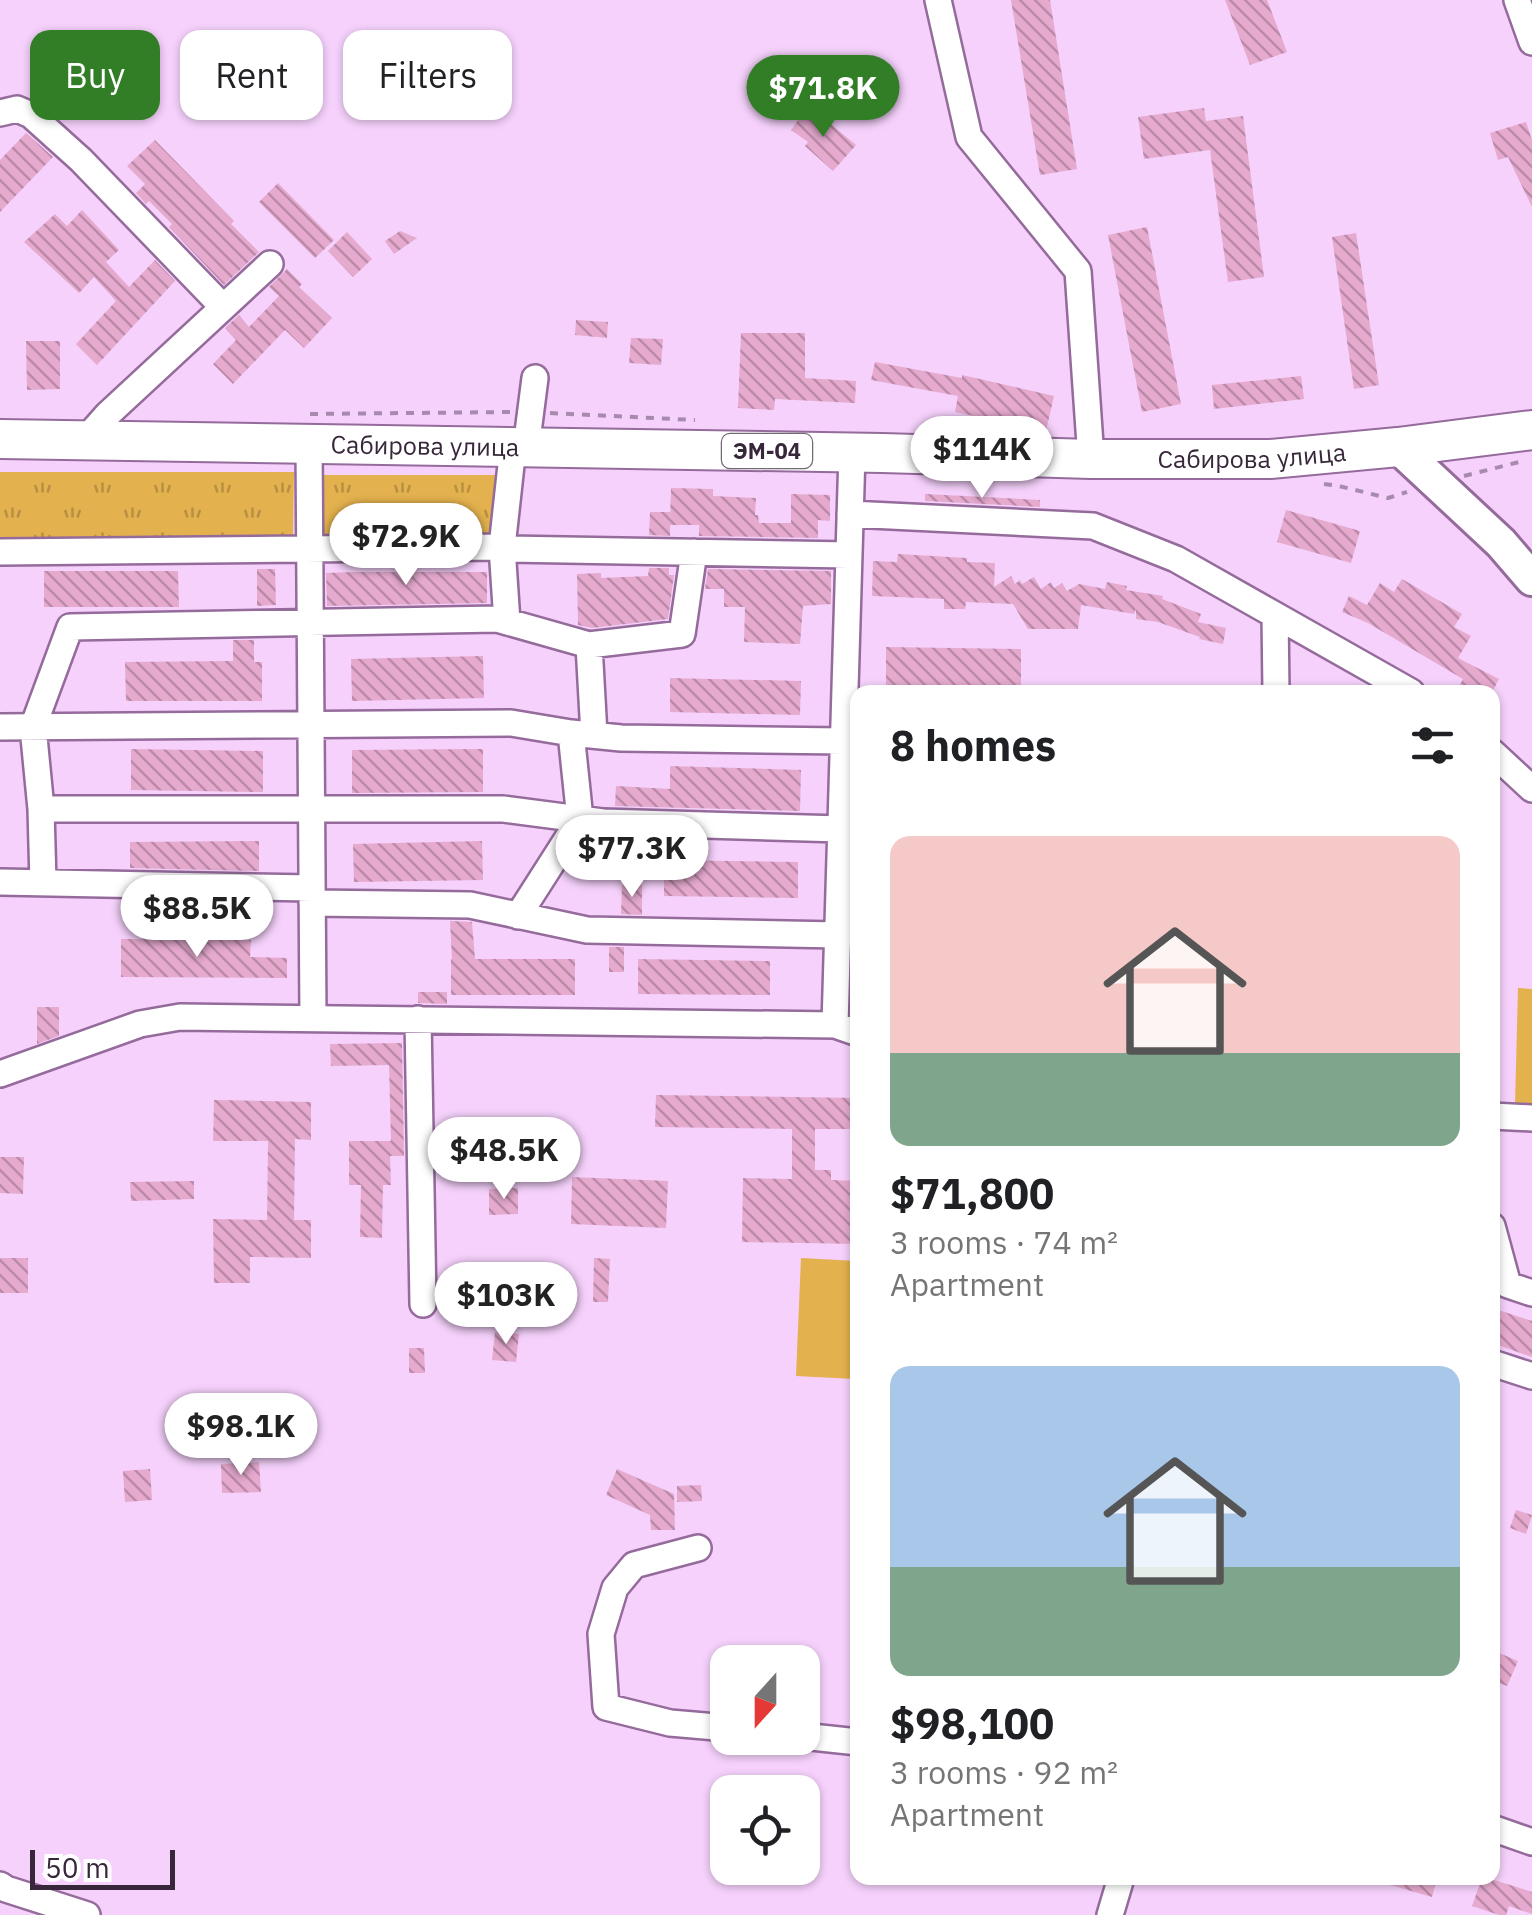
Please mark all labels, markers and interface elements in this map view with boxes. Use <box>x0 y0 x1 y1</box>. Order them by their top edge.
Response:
chip: Buy <box>30 30 160 120</box>
chip: Rent <box>180 30 323 120</box>
chip: Filters <box>343 30 512 120</box>
pin: $71.8K <box>742 55 904 140</box>
text: $71.8K <box>768 66 878 108</box>
pin: $114K <box>912 416 1052 501</box>
street label: Сабирова улица <box>330 427 520 463</box>
text: $114K <box>932 427 1032 469</box>
road number: ЭМ-04 <box>722 434 812 468</box>
street label: Сабирова улица <box>1157 435 1347 475</box>
pin: $72.9K <box>325 503 487 588</box>
text: $72.9K <box>351 514 461 556</box>
text: 8 homes <box>890 718 1056 773</box>
icon: filters <box>1405 718 1460 773</box>
pin: $77.3K <box>551 815 713 900</box>
text: $77.3K <box>577 826 687 868</box>
pin: $88.5K <box>116 875 278 960</box>
text: $88.5K <box>142 886 252 928</box>
icon: home <box>1085 901 1265 1081</box>
pin: $48.5K <box>423 1117 585 1202</box>
text: $48.5K <box>449 1128 559 1170</box>
text: $71,800 <box>890 1166 1054 1221</box>
text: 3 rooms · 74 m² <box>890 1221 1118 1263</box>
pin: $103K <box>436 1262 576 1347</box>
text: Apartment <box>890 1263 1044 1305</box>
text: $103K <box>456 1273 556 1315</box>
pin: $98.1K <box>160 1393 322 1478</box>
text: $98.1K <box>186 1404 296 1446</box>
icon: home <box>1085 1431 1265 1611</box>
north arrow <box>710 1645 820 1755</box>
map controls <box>710 1645 820 1885</box>
text: $98,100 <box>890 1696 1054 1751</box>
text: 3 rooms · 92 m² <box>890 1751 1118 1793</box>
button: locate <box>710 1775 820 1885</box>
text: Apartment <box>890 1793 1044 1835</box>
scale bar <box>30 1845 175 1890</box>
text: 50 m <box>45 1849 110 1886</box>

